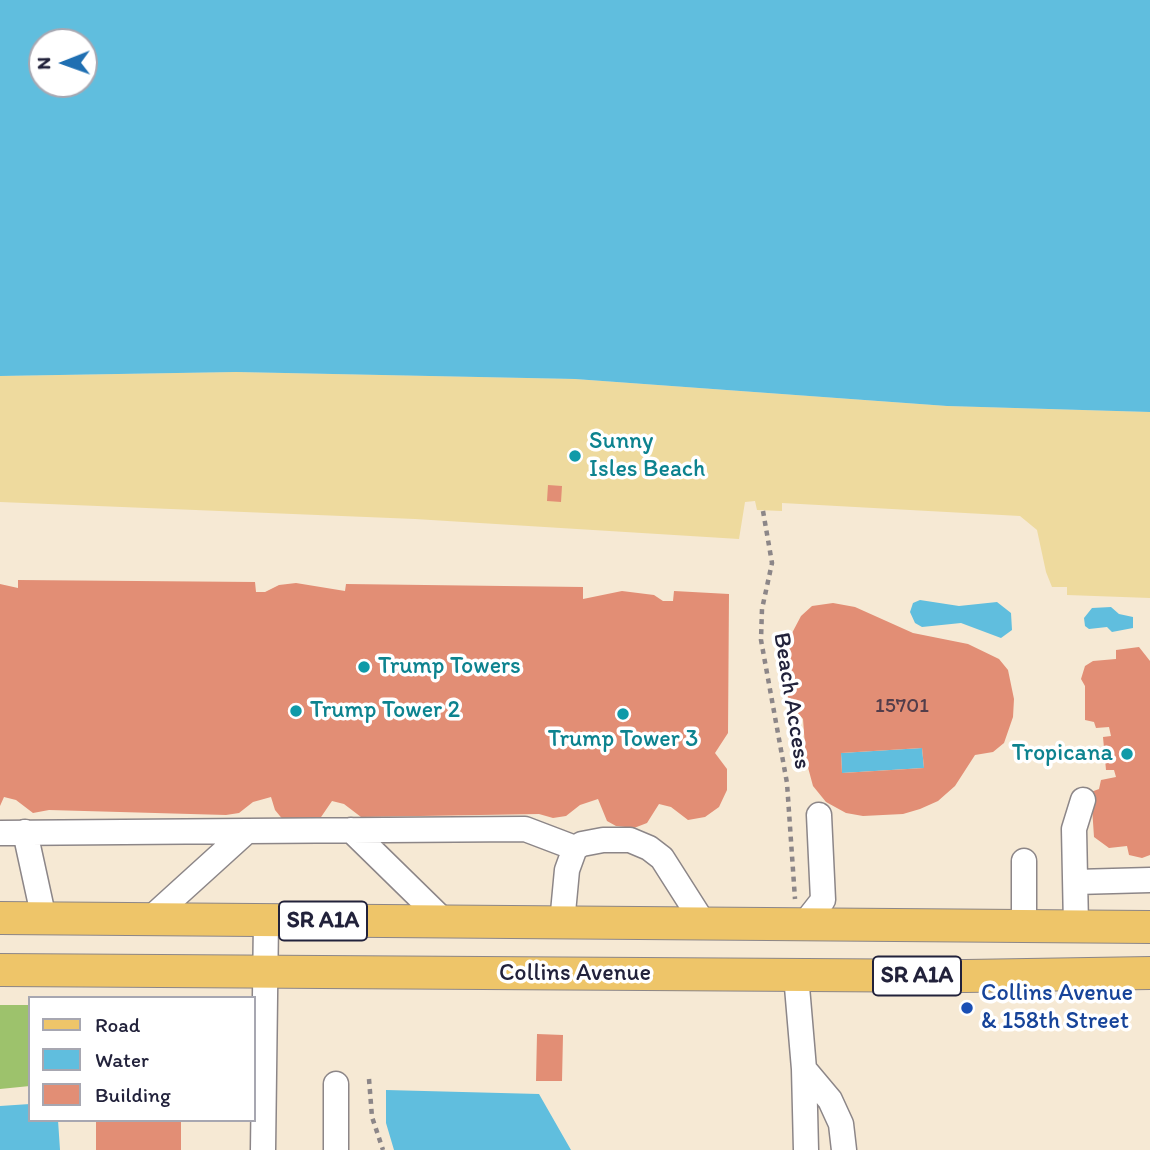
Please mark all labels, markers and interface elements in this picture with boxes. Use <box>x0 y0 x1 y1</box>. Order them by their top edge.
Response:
north arrow <box>28 28 98 98</box>
text: N <box>32 57 55 70</box>
place label: Sunny Isles Beach <box>589 428 705 484</box>
marker: Sunny Isles Beach <box>567 448 583 464</box>
street label: Beach Access <box>766 631 816 771</box>
place label: Trump Towers <box>378 653 521 681</box>
marker: Trump Towers <box>356 659 372 675</box>
house number: 15701 <box>875 694 929 720</box>
place label: Trump Tower 2 <box>310 697 460 725</box>
marker: Trump Tower 2 <box>288 703 304 719</box>
marker: Trump Tower 3 <box>615 706 631 722</box>
place label: Trump Tower 3 <box>548 726 698 754</box>
place label: Tropicana <box>1012 740 1113 768</box>
marker: Tropicana <box>1119 746 1135 762</box>
road number: SR A1A <box>279 902 367 940</box>
road number: SR A1A <box>873 956 961 995</box>
street label: Collins Avenue <box>499 960 651 988</box>
place label: Collins Avenue & 158th Street <box>981 980 1133 1036</box>
legend <box>28 996 256 1122</box>
marker: Collins Avenue & 158th Street <box>959 1000 975 1016</box>
text: Road <box>95 1012 140 1037</box>
text: Water <box>95 1047 149 1072</box>
text: Building <box>95 1082 171 1107</box>

